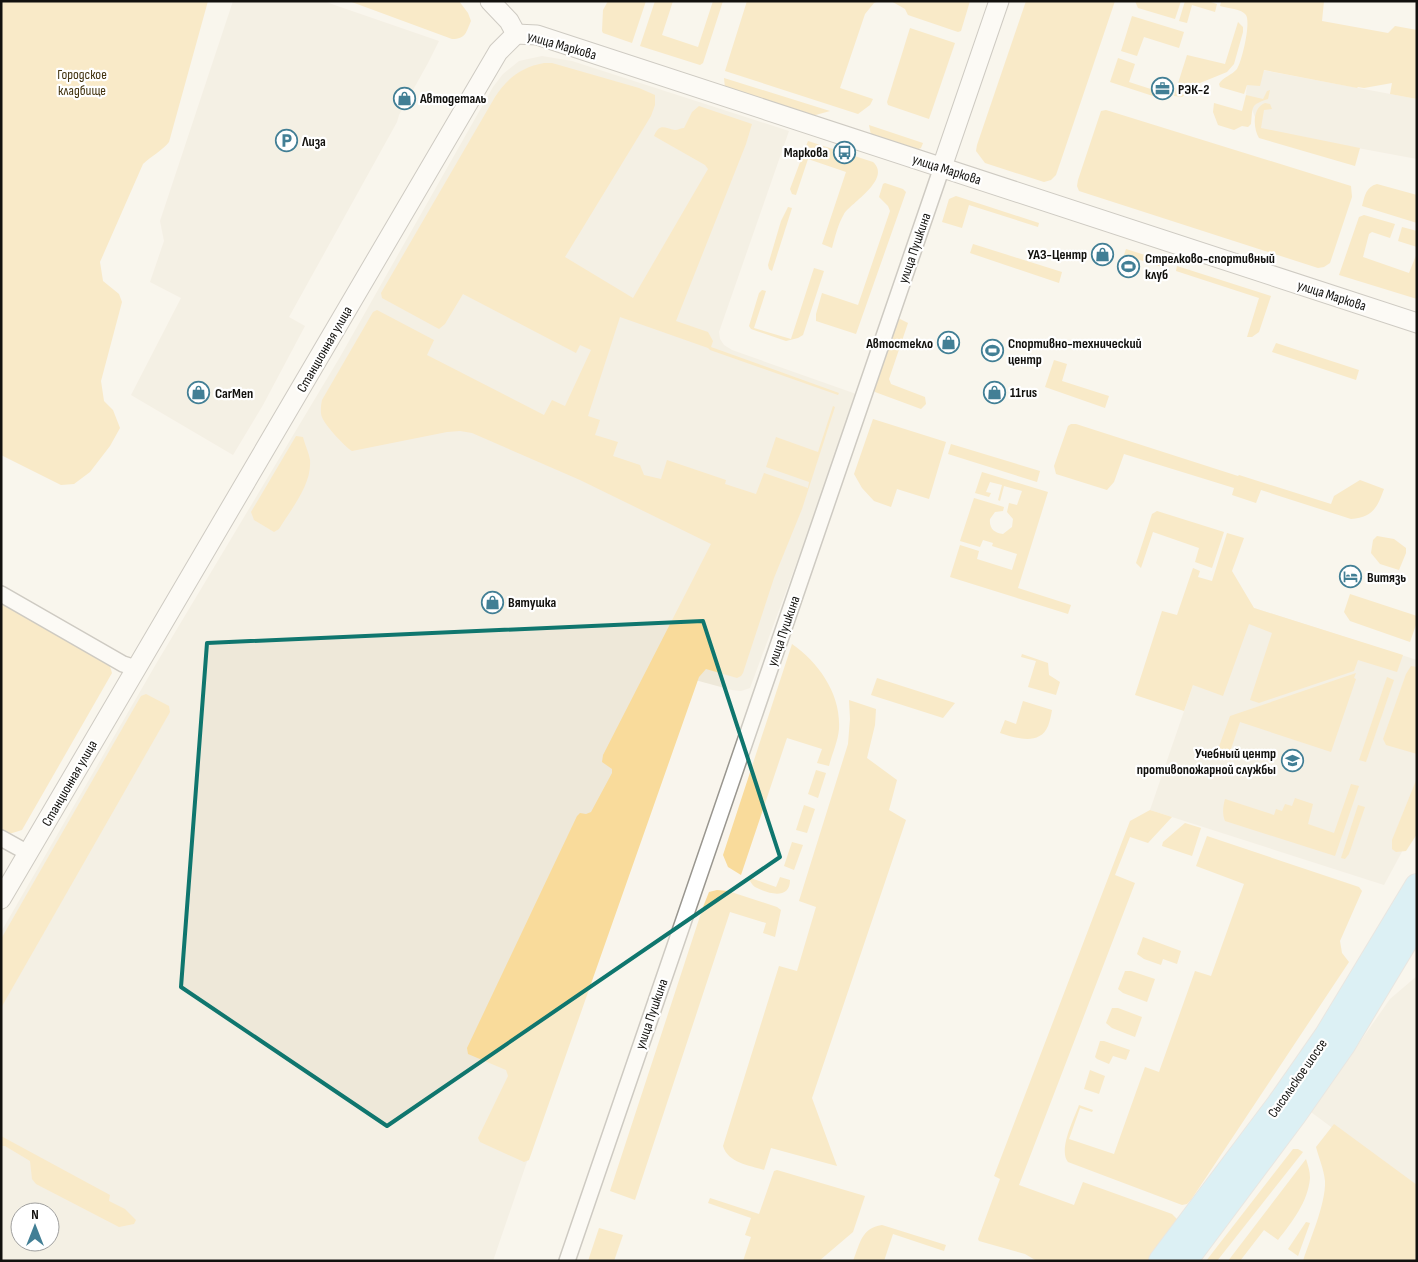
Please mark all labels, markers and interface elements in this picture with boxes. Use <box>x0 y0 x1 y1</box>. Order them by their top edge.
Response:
street label: улица Маркова <box>525 27 598 63</box>
park label: Городское кладбище <box>57 66 107 99</box>
office icon: РЭК-2 <box>1150 77 1174 101</box>
place label: РЭК-2 <box>1178 81 1209 98</box>
shop icon: Автодеталь <box>392 86 416 110</box>
place label: Автодеталь <box>419 90 487 107</box>
parking icon: Лиза <box>274 129 298 153</box>
place label: Лиза <box>301 133 326 150</box>
bus stop icon: Маркова <box>832 140 856 164</box>
place label: Маркова <box>784 144 828 161</box>
street label: улица Маркова <box>910 150 983 189</box>
street label: улица Пушкина <box>895 211 934 286</box>
shop icon: УАЗ-Центр <box>1091 242 1115 266</box>
place label: УАЗ-Центр <box>1028 246 1087 263</box>
place label: Стрелково-спортивный клуб <box>1145 250 1275 283</box>
sports icon: Стрелково-спортивный клуб <box>1117 254 1141 278</box>
street label: улица Маркова <box>1295 276 1368 315</box>
street label: Станционная улица <box>293 303 356 395</box>
shop icon: Автостекло <box>937 331 961 355</box>
place label: Автостекло <box>865 335 933 352</box>
place label: Спортивно-технический центр <box>1008 335 1142 368</box>
sports icon: Спортивно-технический центр <box>980 339 1004 363</box>
shop icon: 11rus <box>982 380 1006 404</box>
shop icon: CarMen <box>187 381 211 405</box>
place label: 11rus <box>1010 384 1037 401</box>
place label: CarMen <box>215 385 253 402</box>
hotel icon: Витязь <box>1339 565 1363 589</box>
place label: Витязь <box>1367 569 1406 586</box>
shop icon: Вятушка <box>480 590 504 614</box>
place label: Вятушка <box>508 594 557 611</box>
street label: улица Пушкина <box>764 594 803 669</box>
street label: Станционная улица <box>38 737 101 829</box>
place label: Учебный центр противопожарной службы <box>1137 745 1276 778</box>
school or university icon: Учебный центр противопожарной службы <box>1280 749 1304 773</box>
street label: улица Пушкина <box>632 977 671 1052</box>
street label: Сысольское шоссе <box>1264 1036 1331 1121</box>
north arrow <box>10 1202 60 1252</box>
text: N <box>31 1206 39 1223</box>

